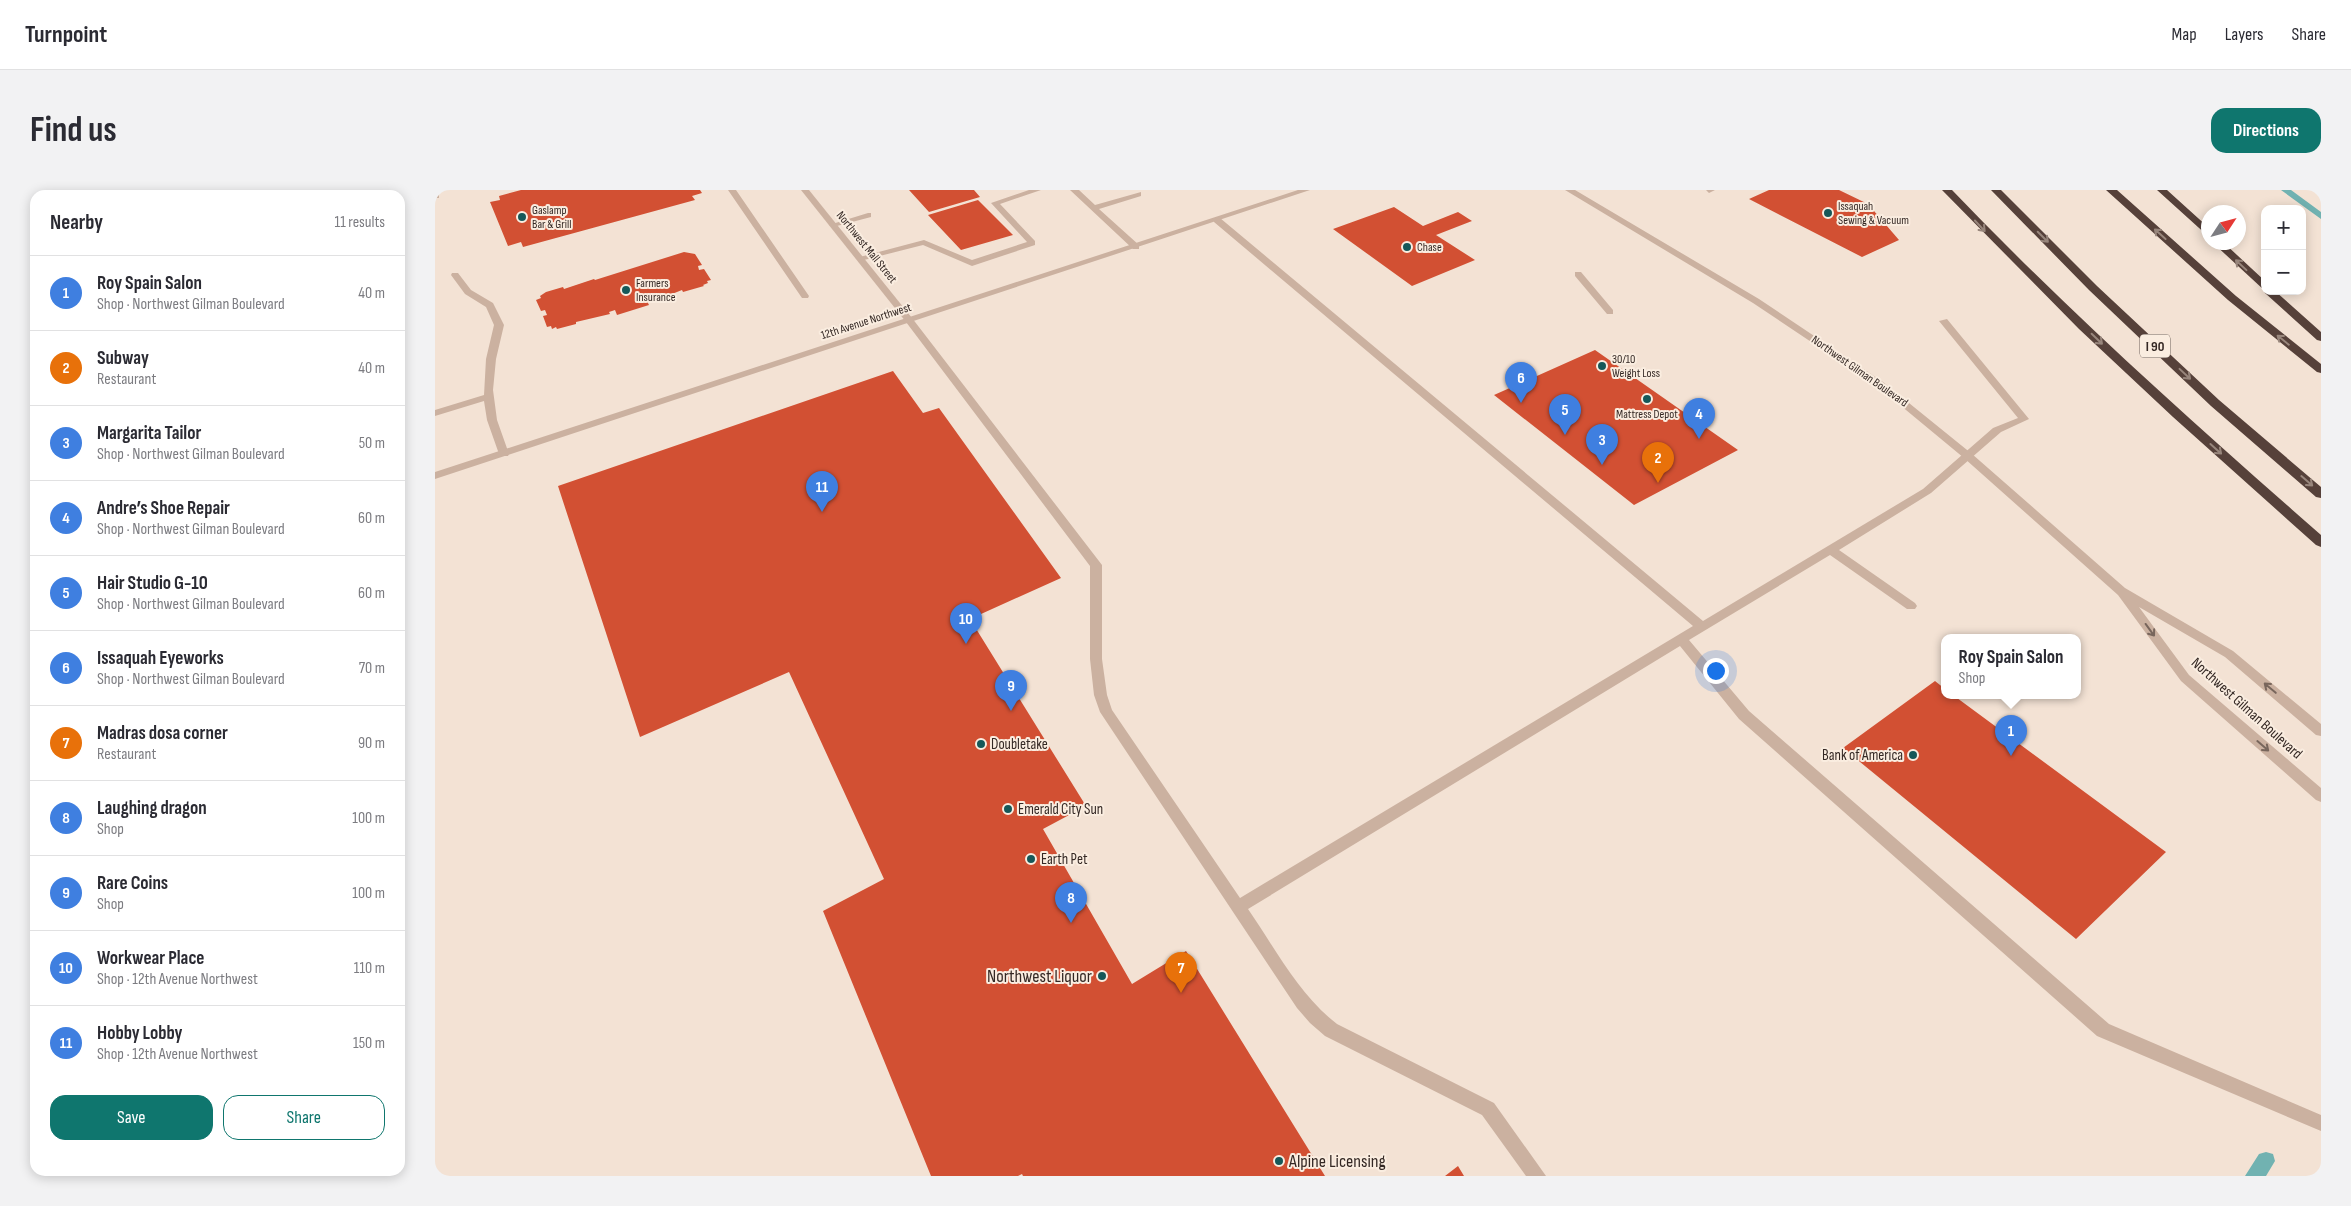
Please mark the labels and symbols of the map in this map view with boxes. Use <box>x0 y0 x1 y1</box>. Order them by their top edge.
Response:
place label: Issaquah Sewing & Vacuum <box>1838 199 1909 228</box>
place label: Gaslamp Bar & Grill <box>532 203 571 232</box>
north arrow <box>2201 205 2246 250</box>
marker: Issaquah Sewing & Vacuum <box>1822 207 1834 219</box>
street label: Northwest Mall Street <box>833 208 900 287</box>
marker: Gaslamp Bar & Grill <box>516 211 528 223</box>
one-way arrow <box>1974 219 1986 232</box>
one-way arrow <box>2154 228 2167 239</box>
one-way arrow <box>2036 231 2049 243</box>
place label: Chase <box>1417 240 1442 255</box>
marker: Chase <box>1401 241 1413 253</box>
one-way arrow <box>2235 259 2247 271</box>
place label: Farmers Insurance <box>636 276 676 305</box>
marker: Farmers Insurance <box>620 284 632 296</box>
street label: 12th Avenue Northwest <box>819 300 914 343</box>
street label: Northwest Gilman Boulevard <box>1809 332 1911 410</box>
one-way arrow <box>2091 333 2103 345</box>
road number: I 90 <box>2140 334 2170 358</box>
one-way arrow <box>2277 334 2290 345</box>
place label: 30/10 Weight Loss <box>1612 352 1660 381</box>
marker: 30/10 Weight Loss <box>1596 360 1608 372</box>
pin: 6 <box>1505 362 1537 403</box>
one-way arrow <box>2178 368 2191 380</box>
marker: Mattress Depot <box>1641 393 1653 405</box>
pin: 5 <box>1549 394 1581 435</box>
pin: 4 <box>1683 398 1715 439</box>
place label: Mattress Depot <box>1616 407 1678 422</box>
pin: 3 <box>1586 424 1618 465</box>
pin: 2 <box>1642 442 1674 483</box>
one-way arrow <box>2210 443 2223 455</box>
pin: 11 <box>806 471 838 512</box>
one-way arrow <box>2300 476 2313 487</box>
pin: 10 <box>950 603 982 644</box>
one-way arrow <box>2145 623 2155 637</box>
street label: Northwest Gilman Boulevard <box>2187 653 2306 763</box>
your location <box>1703 658 1729 684</box>
pin: 9 <box>995 670 1027 711</box>
one-way arrow <box>2264 683 2277 694</box>
pin: 1 <box>1995 715 2027 756</box>
place label: Doubletake <box>991 735 1048 754</box>
marker: Doubletake <box>975 738 987 750</box>
one-way arrow <box>2257 740 2270 752</box>
place label: Bank of America <box>1822 746 1903 765</box>
marker: Bank of America <box>1907 749 1919 761</box>
place label: Emerald City Sun <box>1018 800 1103 819</box>
marker: Emerald City Sun <box>1002 803 1014 815</box>
place label: Earth Pet <box>1041 850 1088 869</box>
marker: Earth Pet <box>1025 853 1037 865</box>
pin: 8 <box>1055 882 1087 923</box>
pin: 7 <box>1165 952 1197 993</box>
place label: Northwest Liquor <box>987 966 1092 987</box>
marker: Northwest Liquor <box>1096 970 1108 982</box>
place label: Alpine Licensing <box>1288 1151 1386 1172</box>
marker: Alpine Licensing <box>1273 1155 1285 1167</box>

